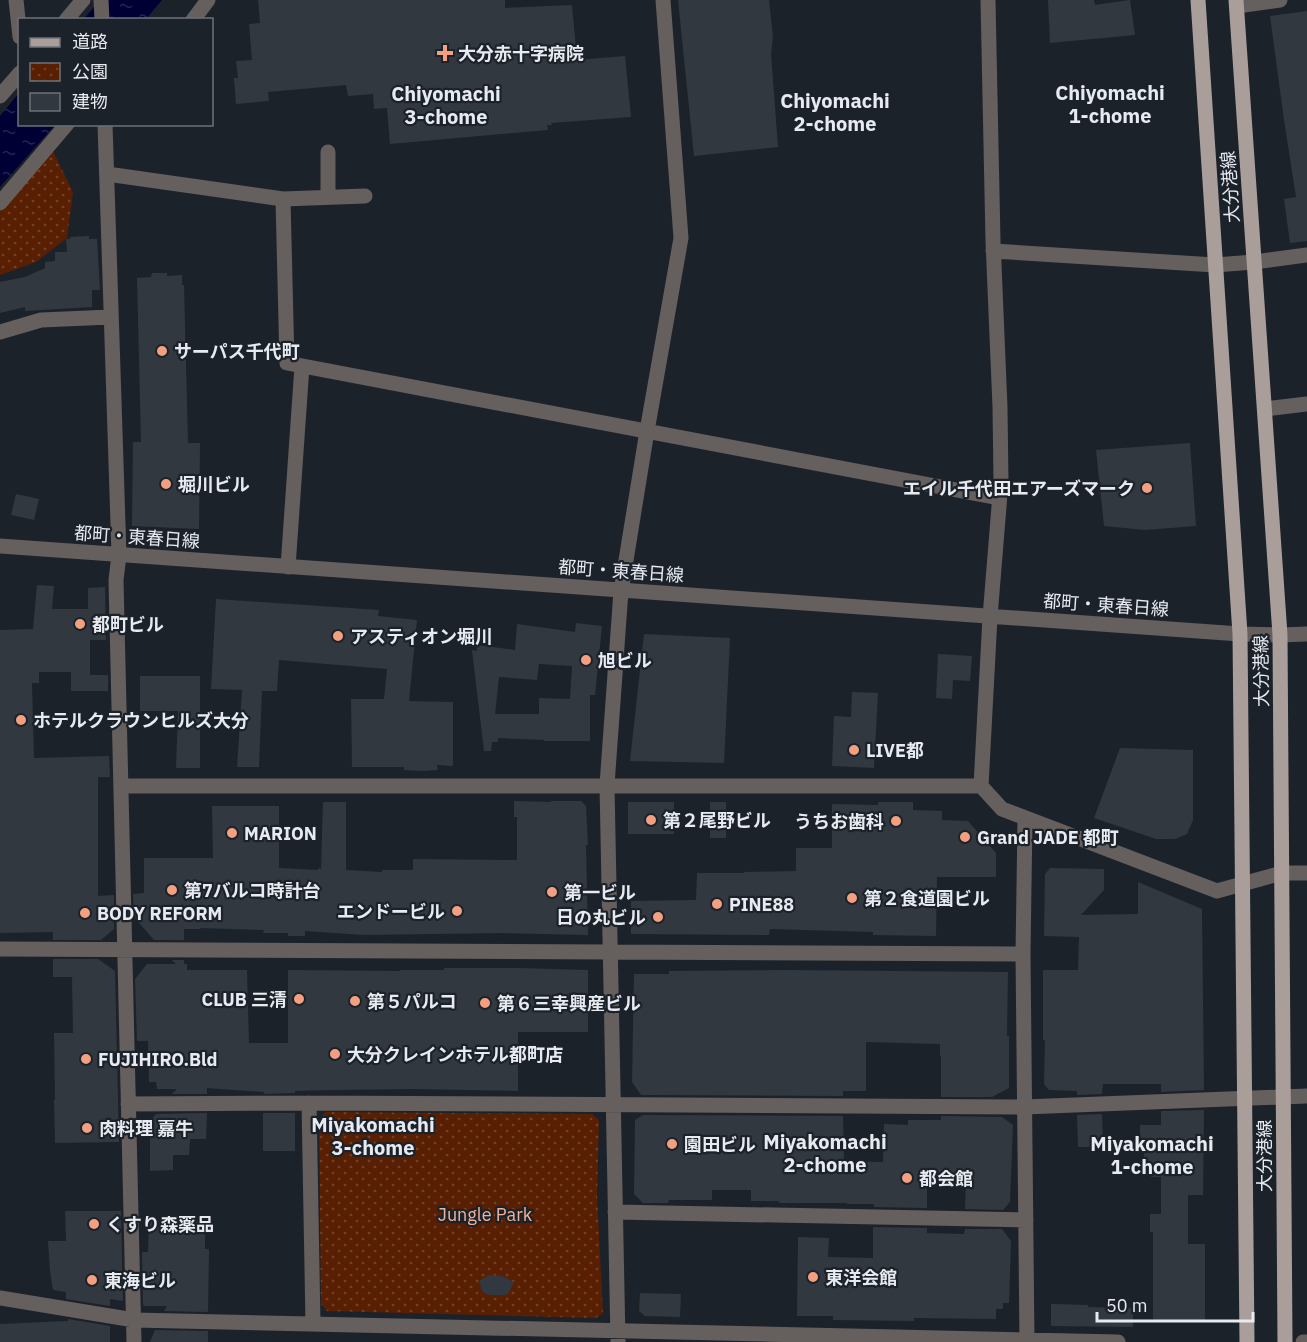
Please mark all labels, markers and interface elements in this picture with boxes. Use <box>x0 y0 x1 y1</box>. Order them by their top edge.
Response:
legend <box>18 18 213 126</box>
text: 道路 <box>72 30 108 53</box>
place label: 大分赤十字病院 <box>458 42 584 65</box>
marker: 大分赤十字病院 <box>436 44 454 62</box>
text: 公園 <box>72 60 108 83</box>
district label: Chiyomachi 1-chome <box>1055 79 1165 129</box>
district label: Chiyomachi 3-chome <box>391 80 501 130</box>
district label: Chiyomachi 2-chome <box>780 87 890 137</box>
text: 建物 <box>72 90 108 113</box>
street label: 大分港線 <box>1216 150 1244 224</box>
place label: サーパス千代町 <box>174 340 300 363</box>
marker: サーパス千代町 <box>155 344 169 358</box>
place label: 堀川ビル <box>178 473 250 496</box>
marker: 堀川ビル <box>159 477 173 491</box>
place label: エイル千代田エアーズマーク <box>903 477 1135 500</box>
marker: エイル千代田エアーズマーク <box>1140 481 1154 495</box>
street label: 都町・東春日線 <box>73 521 201 553</box>
street label: 都町・東春日線 <box>557 555 685 587</box>
street label: 都町・東春日線 <box>1042 589 1170 621</box>
place label: 都町ビル <box>92 613 164 636</box>
marker: 都町ビル <box>73 617 87 631</box>
place label: アスティオン堀川 <box>350 625 493 648</box>
marker: アスティオン堀川 <box>331 629 345 643</box>
street label: 大分港線 <box>1249 635 1273 707</box>
place label: 旭ビル <box>598 649 652 672</box>
marker: 旭ビル <box>579 653 593 667</box>
place label: ホテルクラウンヒルズ大分 <box>33 709 249 732</box>
marker: ホテルクラウンヒルズ大分 <box>14 713 28 727</box>
place label: LIVE都 <box>866 739 924 762</box>
marker: LIVE都 <box>847 743 861 757</box>
place label: 第２尾野ビル <box>663 809 771 832</box>
place label: うちお歯科 <box>794 810 884 833</box>
marker: 第２尾野ビル <box>644 813 658 827</box>
marker: うちお歯科 <box>889 814 903 828</box>
place label: MARION <box>244 822 317 845</box>
marker: MARION <box>225 826 239 840</box>
place label: Grand JADE 都町 <box>977 826 1119 849</box>
marker: Grand JADE 都町 <box>958 830 972 844</box>
place label: 第7バルコ時計台 <box>184 879 320 902</box>
place label: 第一ビル <box>564 881 636 904</box>
marker: 第7バルコ時計台 <box>165 883 179 897</box>
marker: 第一ビル <box>545 885 559 899</box>
place label: 第２食道園ビル <box>864 887 990 910</box>
marker: 第２食道園ビル <box>845 891 859 905</box>
place label: PINE88 <box>729 893 794 916</box>
marker: PINE88 <box>710 897 724 911</box>
place label: エンドービル <box>337 900 445 923</box>
place label: BODY REFORM <box>97 902 222 925</box>
marker: エンドービル <box>450 904 464 918</box>
marker: BODY REFORM <box>78 906 92 920</box>
place label: 日の丸ビル <box>556 906 646 929</box>
marker: 日の丸ビル <box>651 910 665 924</box>
place label: CLUB 三清 <box>202 988 287 1011</box>
place label: 第５パルコ <box>367 990 457 1013</box>
marker: CLUB 三清 <box>292 992 306 1006</box>
place label: 第６三幸興産ビル <box>497 992 641 1015</box>
marker: 第５パルコ <box>348 994 362 1008</box>
marker: 第６三幸興産ビル <box>478 996 492 1010</box>
place label: 大分クレインホテル都町店 <box>347 1043 563 1066</box>
marker: 大分クレインホテル都町店 <box>328 1047 342 1061</box>
place label: FUJIHIRO.Bld <box>98 1048 217 1071</box>
marker: FUJIHIRO.Bld <box>79 1052 93 1066</box>
district label: Miyakomachi 3-chome <box>311 1111 435 1161</box>
place label: 肉料理 嘉牛 <box>99 1117 193 1140</box>
street label: 大分港線 <box>1253 1120 1276 1192</box>
marker: 肉料理 嘉牛 <box>80 1121 94 1135</box>
district label: Miyakomachi 2-chome <box>763 1128 887 1178</box>
district label: Miyakomachi 1-chome <box>1090 1130 1214 1180</box>
place label: 園田ビル <box>684 1133 756 1156</box>
marker: 園田ビル <box>665 1137 679 1151</box>
place label: 都会館 <box>919 1167 973 1190</box>
marker: 都会館 <box>900 1171 914 1185</box>
park label: Jungle Park <box>438 1203 533 1226</box>
place label: くすり森薬品 <box>106 1213 214 1236</box>
marker: くすり森薬品 <box>87 1217 101 1231</box>
place label: 東洋会館 <box>825 1266 897 1289</box>
place label: 東海ビル <box>104 1269 176 1292</box>
marker: 東洋会館 <box>806 1270 820 1284</box>
marker: 東海ビル <box>85 1273 99 1287</box>
scale bar <box>1097 1285 1253 1323</box>
text: 50 m <box>1106 1294 1148 1317</box>

